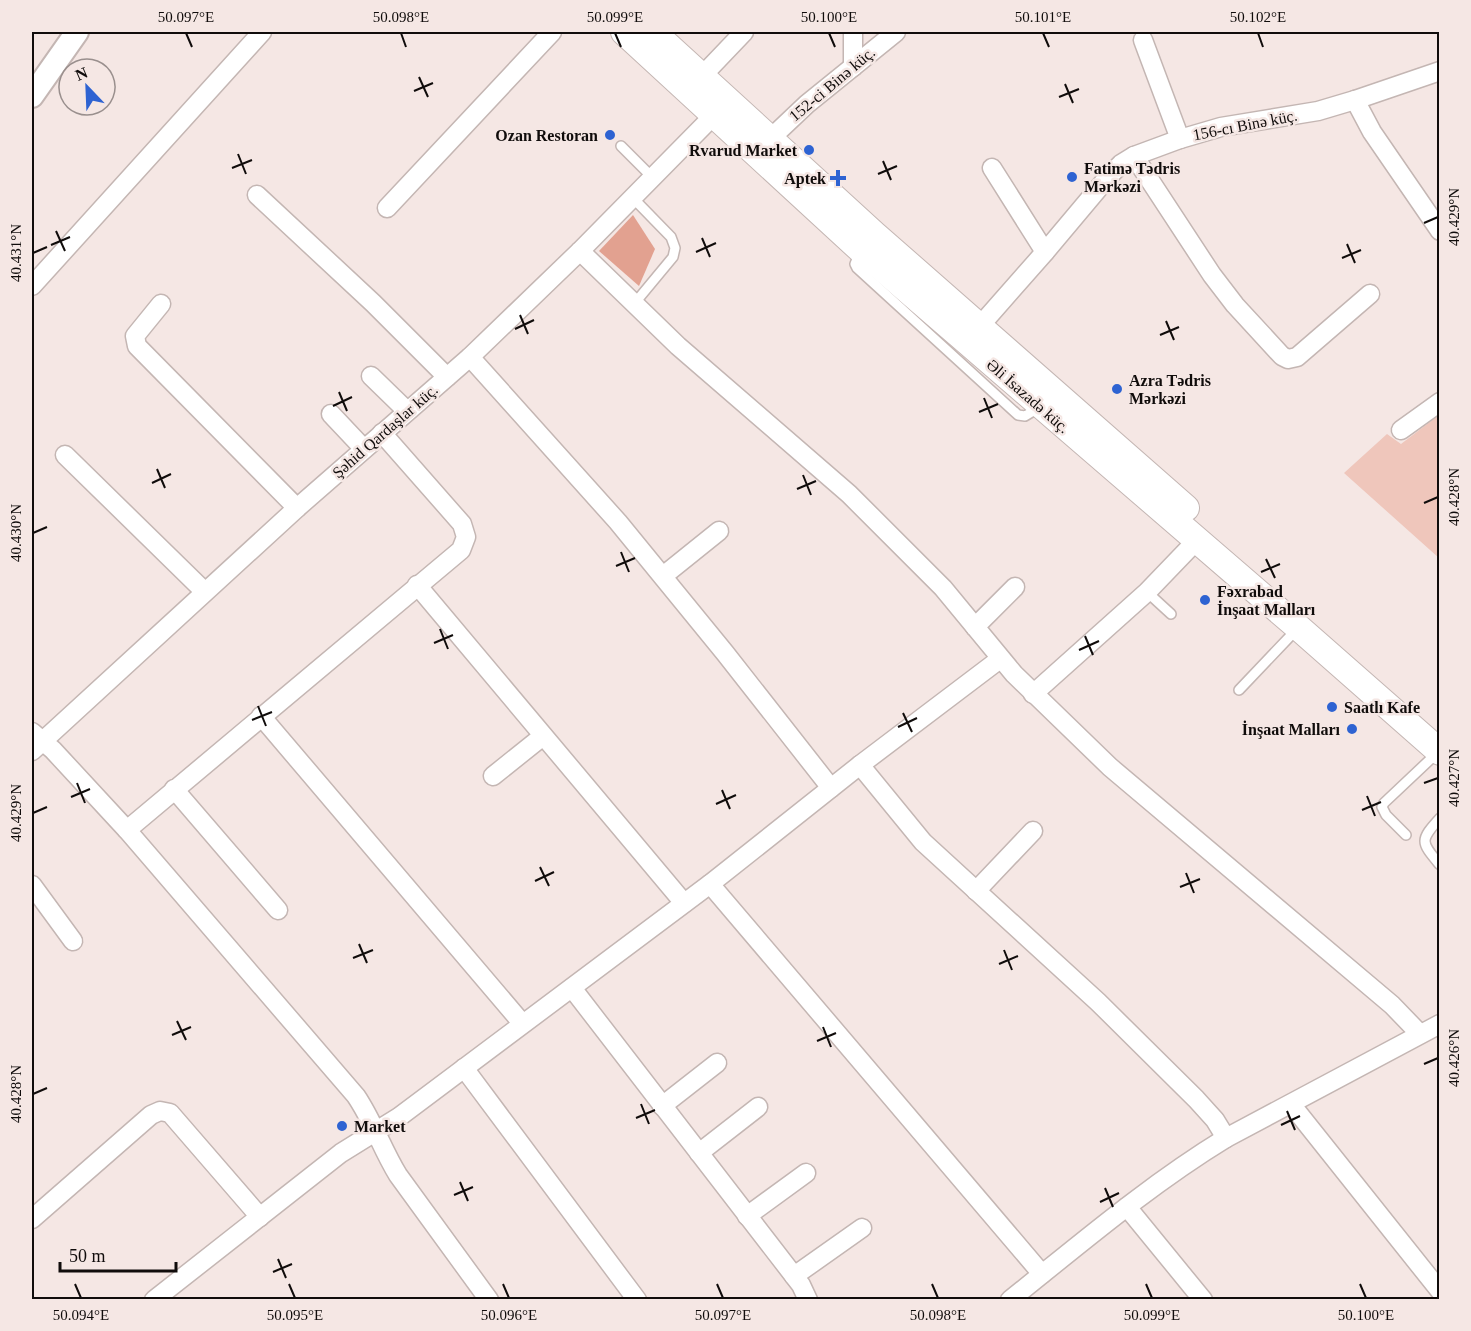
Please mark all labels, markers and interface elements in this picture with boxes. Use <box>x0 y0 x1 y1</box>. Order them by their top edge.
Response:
text: 50.097°E <box>158 9 214 25</box>
text: 50.098°E <box>373 9 429 25</box>
text: 50.099°E <box>587 9 643 25</box>
text: 50.100°E <box>801 9 857 25</box>
text: 50.101°E <box>1015 9 1071 25</box>
text: 50.102°E <box>1230 9 1286 25</box>
street label: 152-ci Binə küç. <box>786 43 879 125</box>
north arrow <box>57 57 117 117</box>
text: N <box>73 63 90 84</box>
street label: 156-cı Binə küç. <box>1191 107 1299 144</box>
place label: Ozan Restoran <box>495 127 598 144</box>
marker: Ozan Restoran <box>603 128 617 142</box>
place label: Rvarud Market <box>689 142 798 159</box>
marker: Rvarud Market <box>802 143 816 157</box>
place label: Fatimə Tədris Mərkəzi <box>1084 160 1180 195</box>
place label: Aptek <box>784 170 826 188</box>
marker: Fatimə Tədris Mərkəzi <box>1065 170 1079 184</box>
marker: Aptek <box>831 171 845 185</box>
text: 40.429°N <box>1446 188 1462 246</box>
text: 40.431°N <box>8 224 24 282</box>
street label: Əli İsazadə küç. <box>983 356 1073 437</box>
place label: Azra Tədris Mərkəzi <box>1129 372 1211 407</box>
street label: Şəhid Qardaşlar küç. <box>329 381 442 482</box>
marker: Azra Tədris Mərkəzi <box>1110 382 1124 396</box>
text: 40.428°N <box>1446 468 1462 526</box>
text: 40.430°N <box>8 504 24 562</box>
place label: Fəxrabad İnşaat Malları <box>1217 583 1316 619</box>
marker: Fəxrabad İnşaat Malları <box>1198 593 1212 607</box>
place label: Saatlı Kafe <box>1344 699 1420 716</box>
marker: Saatlı Kafe <box>1325 700 1339 714</box>
place label: İnşaat Malları <box>1242 720 1341 739</box>
marker: İnşaat Malları <box>1345 722 1359 736</box>
text: 40.427°N <box>1446 749 1462 807</box>
text: 40.429°N <box>8 784 24 842</box>
text: 40.426°N <box>1446 1029 1462 1087</box>
text: 40.428°N <box>8 1065 24 1123</box>
place label: Market <box>354 1118 406 1135</box>
marker: Market <box>335 1119 349 1133</box>
scale bar <box>60 1235 176 1273</box>
text: 50 m <box>69 1246 106 1266</box>
text: 50.094°E <box>53 1307 109 1323</box>
text: 50.095°E <box>267 1307 323 1323</box>
text: 50.096°E <box>481 1307 537 1323</box>
text: 50.097°E <box>695 1307 751 1323</box>
text: 50.098°E <box>910 1307 966 1323</box>
text: 50.099°E <box>1124 1307 1180 1323</box>
text: 50.100°E <box>1338 1307 1394 1323</box>

